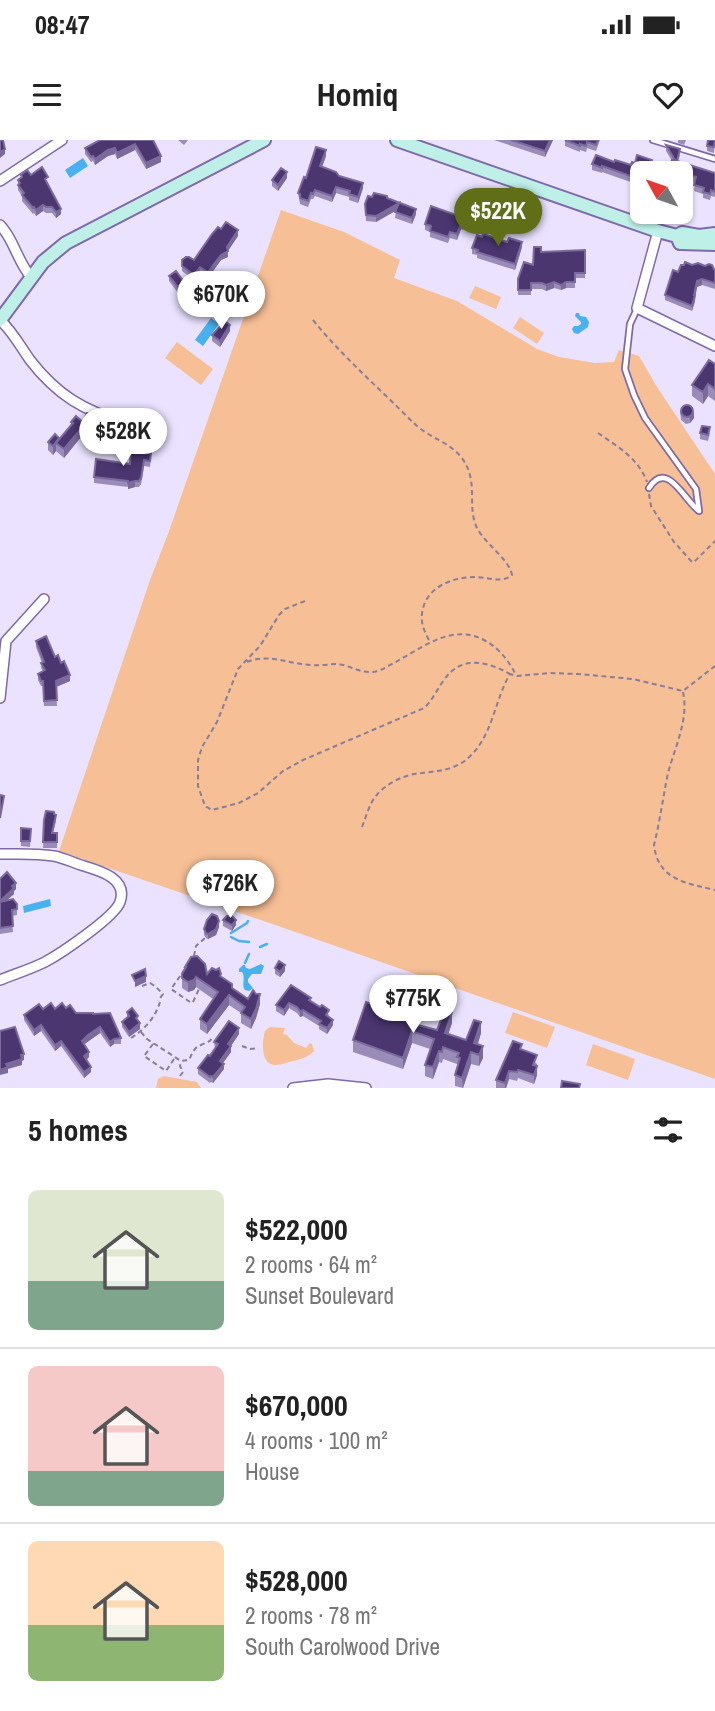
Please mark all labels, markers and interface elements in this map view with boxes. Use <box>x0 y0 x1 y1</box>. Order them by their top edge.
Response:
text: 08:47 <box>35 7 90 42</box>
text: Homiq <box>317 73 398 116</box>
icon: menu <box>28 76 66 114</box>
icon: heart <box>649 76 687 114</box>
north arrow <box>630 161 693 224</box>
map controls <box>630 161 693 224</box>
pin: $522K <box>449 188 547 248</box>
text: $522K <box>470 195 526 226</box>
pin: $670K <box>172 272 270 331</box>
text: $670K <box>193 278 249 309</box>
pin: $528K <box>74 408 172 468</box>
text: $528K <box>95 415 151 446</box>
pin: $726K <box>181 860 279 920</box>
text: $726K <box>202 867 258 898</box>
pin: $775K <box>364 976 462 1035</box>
text: $775K <box>385 982 441 1013</box>
text: 5 homes <box>28 1110 128 1150</box>
icon: filters <box>649 1111 687 1149</box>
text: $522,000 <box>245 1209 348 1249</box>
icon: home <box>84 1218 168 1302</box>
text: 2 rooms · 64 m² <box>245 1249 377 1280</box>
text: Sunset Boulevard <box>245 1280 394 1311</box>
text: $670,000 <box>245 1385 348 1425</box>
icon: home <box>84 1394 168 1478</box>
text: 4 rooms · 100 m² <box>245 1425 388 1456</box>
text: House <box>245 1456 300 1487</box>
text: $528,000 <box>245 1560 348 1600</box>
icon: home <box>84 1569 168 1653</box>
text: 2 rooms · 78 m² <box>245 1600 377 1631</box>
text: South Carolwood Drive <box>245 1631 440 1662</box>

